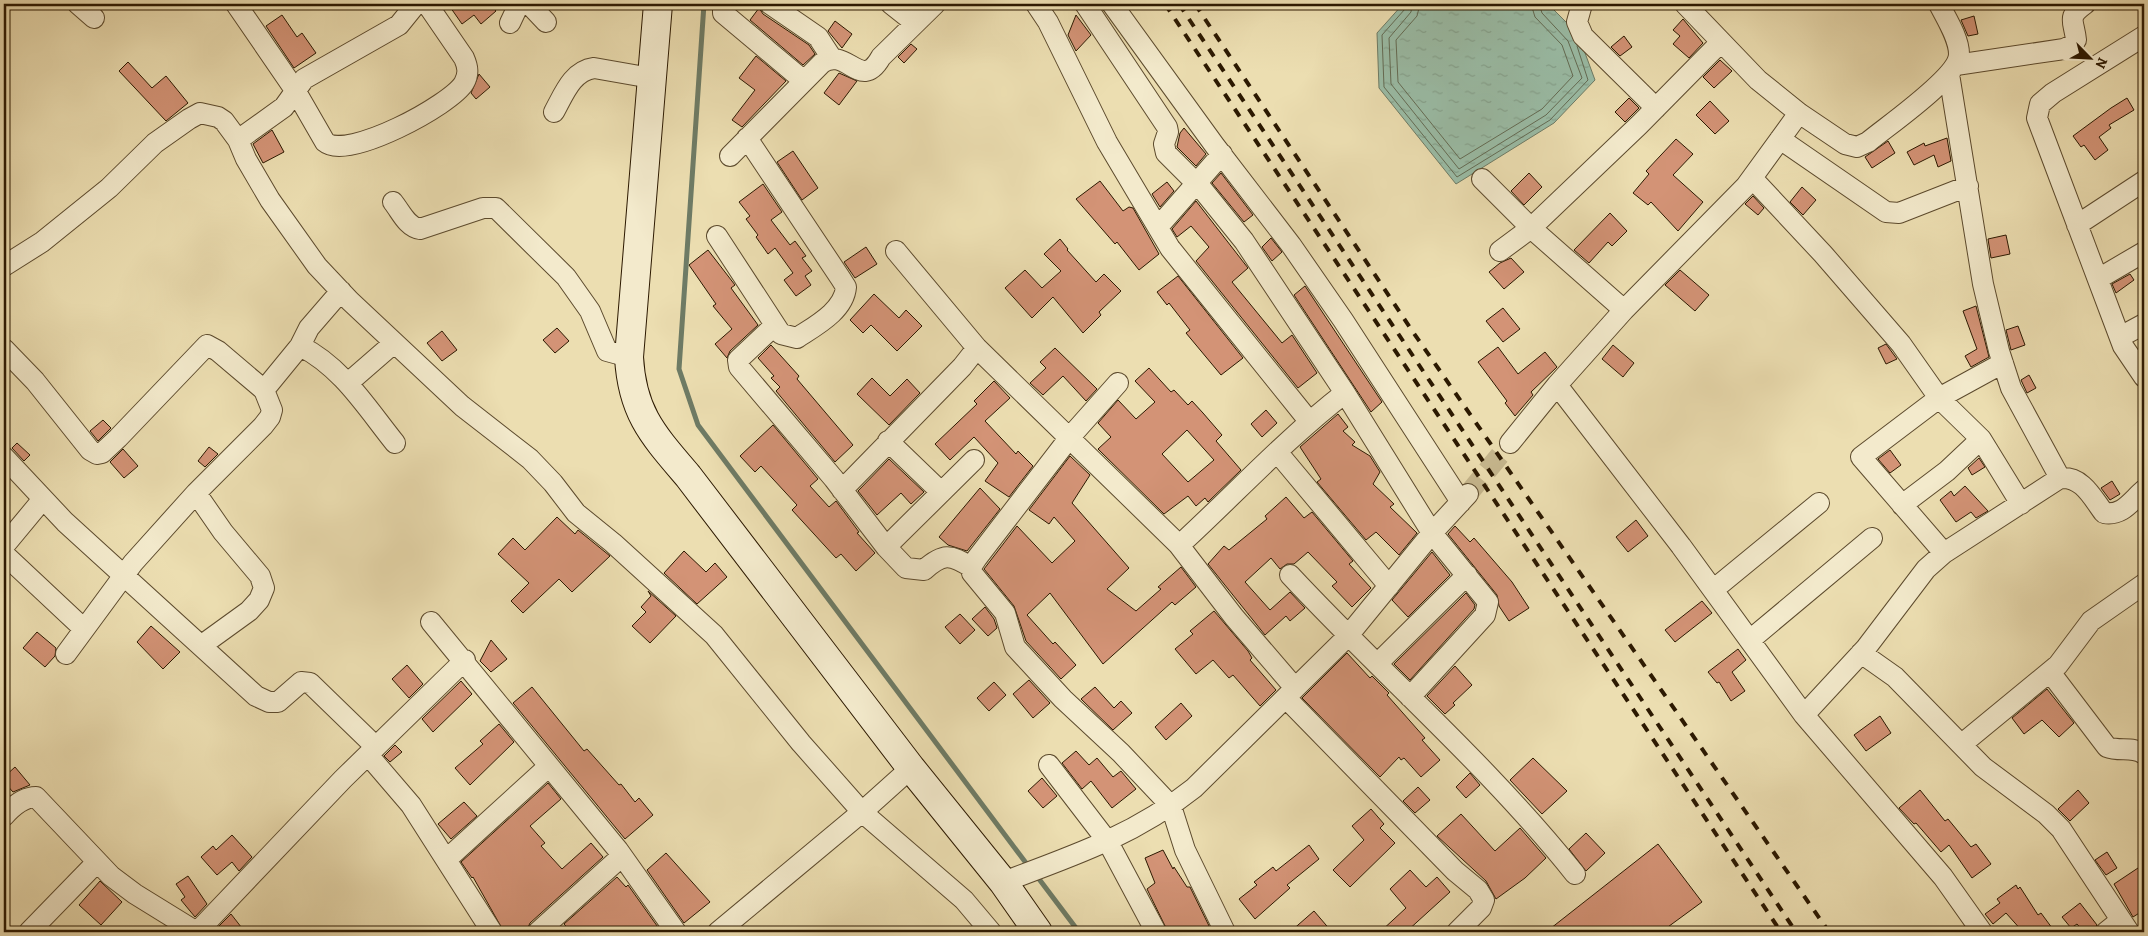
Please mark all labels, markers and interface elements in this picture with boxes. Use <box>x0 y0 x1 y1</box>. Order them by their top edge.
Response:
north arrow <box>2066 32 2116 82</box>
text: N <box>2091 55 2112 72</box>

